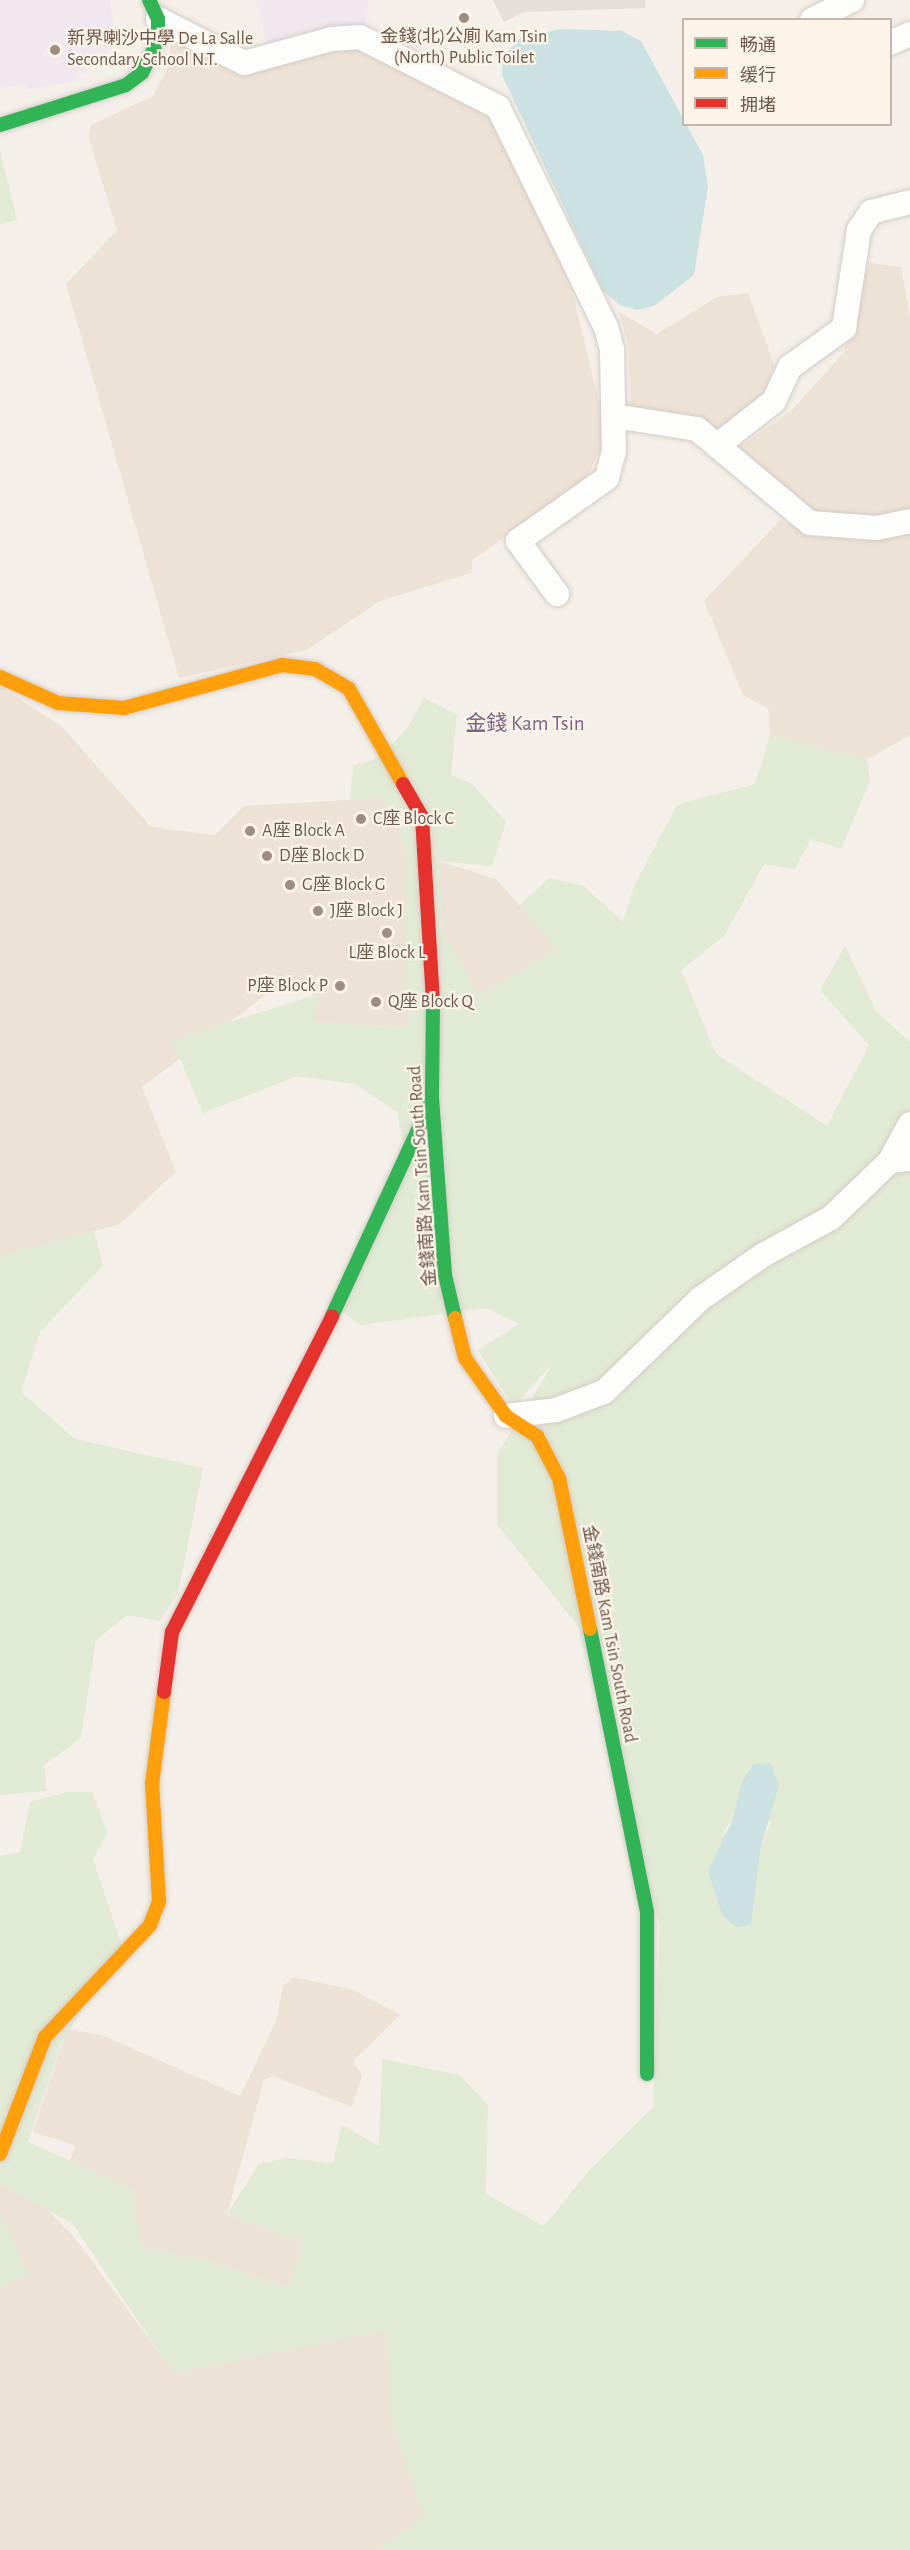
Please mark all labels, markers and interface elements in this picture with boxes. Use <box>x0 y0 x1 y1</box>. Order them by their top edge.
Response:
marker: 金錢(北)公廁 Kam Tsin (North) Public Toilet <box>457 11 471 25</box>
legend <box>682 18 892 126</box>
place label: 金錢(北)公廁 Kam Tsin (North) Public Toilet <box>381 27 547 70</box>
place label: 新界喇沙中學 De La Salle Secondary School N.T. <box>67 29 253 72</box>
text: 畅通 <box>740 37 776 55</box>
marker: 新界喇沙中學 De La Salle Secondary School N.T. <box>48 43 62 57</box>
text: 缓行 <box>740 67 776 85</box>
text: 拥堵 <box>740 97 776 115</box>
district label: 金錢 Kam Tsin <box>465 711 585 737</box>
place label: C座 Block C <box>373 808 454 830</box>
marker: C座 Block C <box>354 812 368 826</box>
place label: A座 Block A <box>262 820 345 842</box>
marker: A座 Block A <box>243 824 257 838</box>
place label: D座 Block D <box>279 845 364 867</box>
marker: D座 Block D <box>260 849 274 863</box>
place label: G座 Block G <box>302 874 386 896</box>
marker: G座 Block G <box>283 878 297 892</box>
place label: J座 Block J <box>330 900 403 922</box>
marker: J座 Block J <box>311 904 325 918</box>
marker: L座 Block L <box>380 926 394 940</box>
place label: L座 Block L <box>348 942 426 964</box>
place label: P座 Block P <box>247 975 328 997</box>
marker: P座 Block P <box>333 979 347 993</box>
place label: Q座 Block Q <box>388 991 473 1013</box>
marker: Q座 Block Q <box>369 995 383 1009</box>
street label: 金錢南路 Kam Tsin South Road <box>405 1065 441 1287</box>
street label: 金錢南路 Kam Tsin South Road <box>577 1523 641 1745</box>

